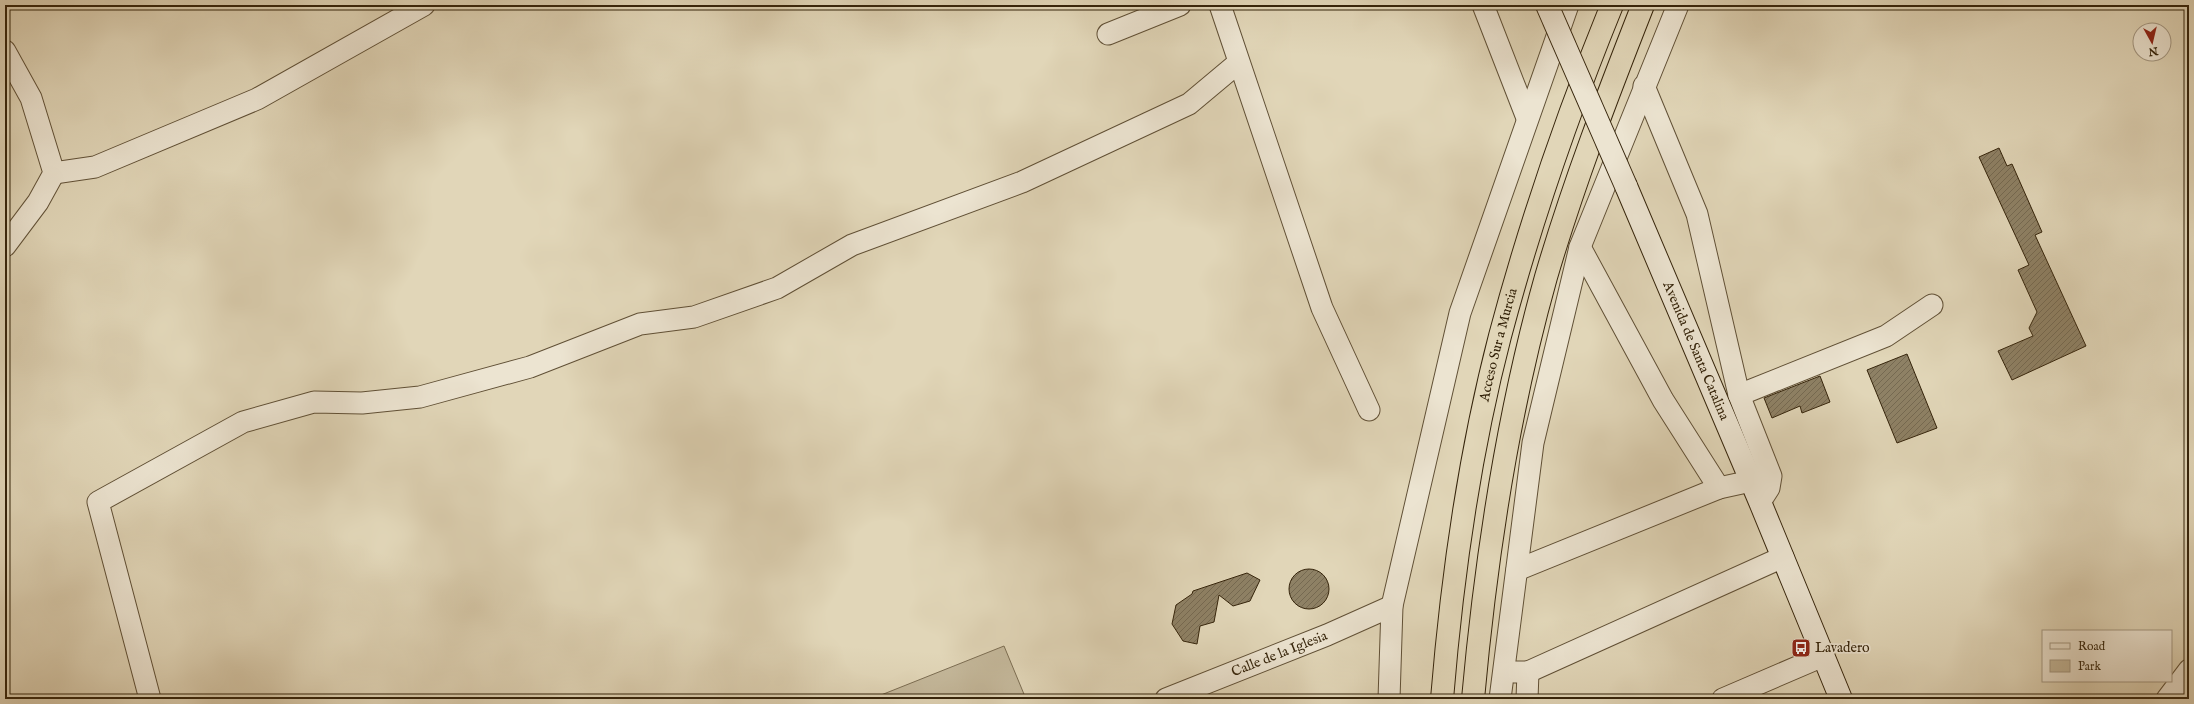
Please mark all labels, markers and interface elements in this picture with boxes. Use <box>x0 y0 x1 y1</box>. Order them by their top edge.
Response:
north arrow <box>2132 22 2172 62</box>
text: N <box>2147 43 2160 59</box>
street label: Avenida de Santa Catalina <box>1658 278 1734 424</box>
street label: Acceso Sur a Murcia <box>1475 285 1522 404</box>
street label: Calle de la Iglesia <box>1229 626 1331 681</box>
legend <box>2042 630 2172 682</box>
bus stop icon: Lavadero <box>1790 637 1812 659</box>
place label: Lavadero <box>1815 639 1870 657</box>
text: Road <box>2078 639 2106 654</box>
text: Park <box>2078 659 2101 674</box>

